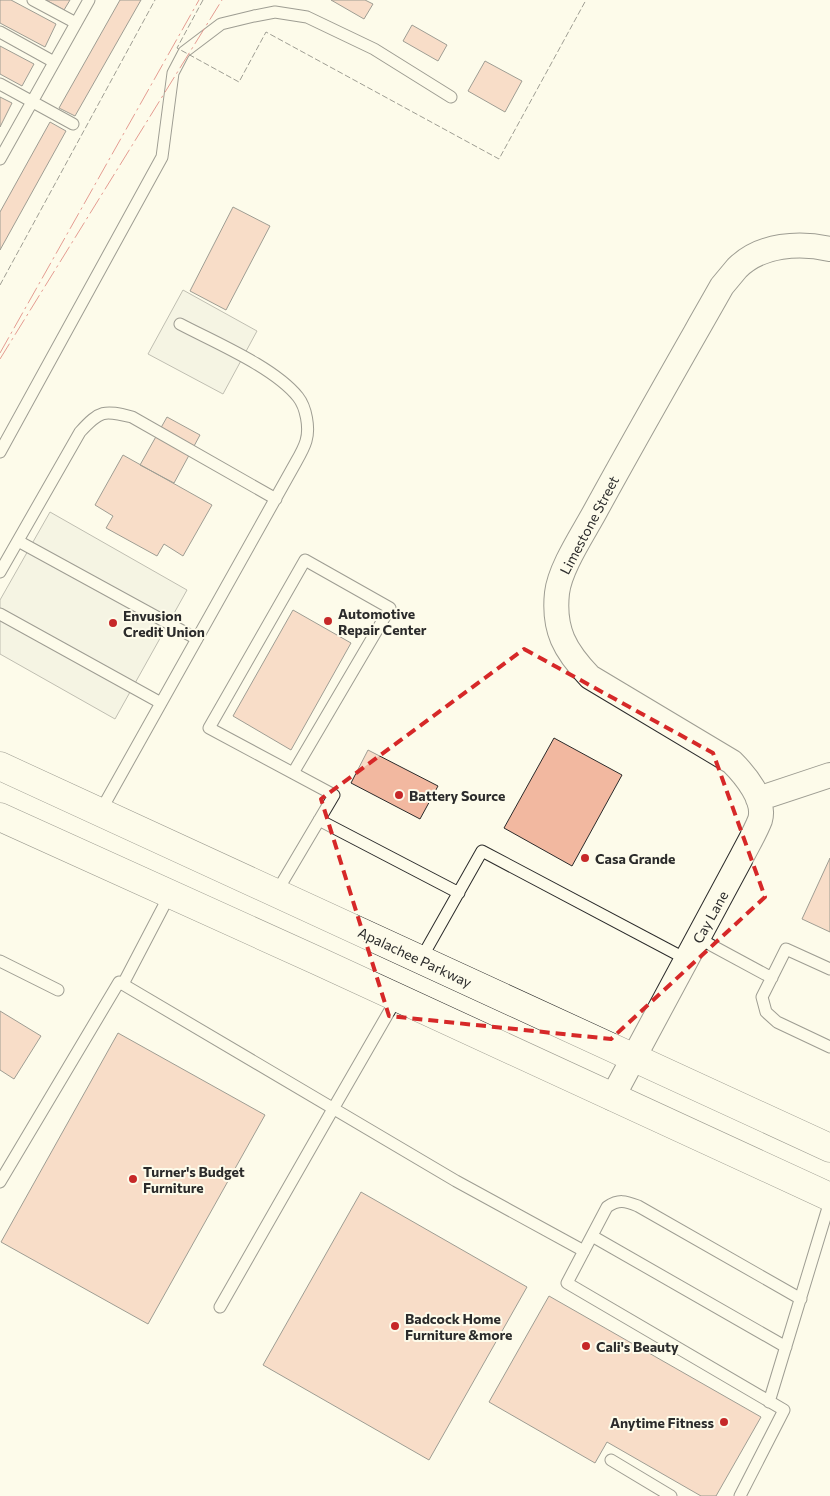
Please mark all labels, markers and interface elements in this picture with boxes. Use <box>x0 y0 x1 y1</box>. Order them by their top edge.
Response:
street label: Limestone Street <box>556 473 622 577</box>
place label: Automotive Repair Center <box>338 605 427 638</box>
place label: Envusion Credit Union <box>123 607 205 640</box>
marker: Automotive Repair Center <box>322 615 334 627</box>
marker: Envusion Credit Union <box>107 617 119 629</box>
place label: Battery Source <box>409 787 505 804</box>
marker: Battery Source <box>393 789 405 801</box>
place label: Casa Grande <box>595 850 675 867</box>
marker: Casa Grande <box>579 852 591 864</box>
street label: Cay Lane <box>689 888 731 946</box>
street label: Apalachee Parkway <box>356 923 474 991</box>
place label: Turner's Budget Furniture <box>143 1163 245 1196</box>
marker: Turner's Budget Furniture <box>127 1173 139 1185</box>
place label: Badcock Home Furniture &more <box>405 1310 513 1343</box>
marker: Badcock Home Furniture &more <box>389 1320 401 1332</box>
place label: Cali's Beauty <box>596 1338 679 1355</box>
marker: Cali's Beauty <box>580 1340 592 1352</box>
place label: Anytime Fitness <box>610 1414 714 1431</box>
marker: Anytime Fitness <box>718 1416 730 1428</box>

